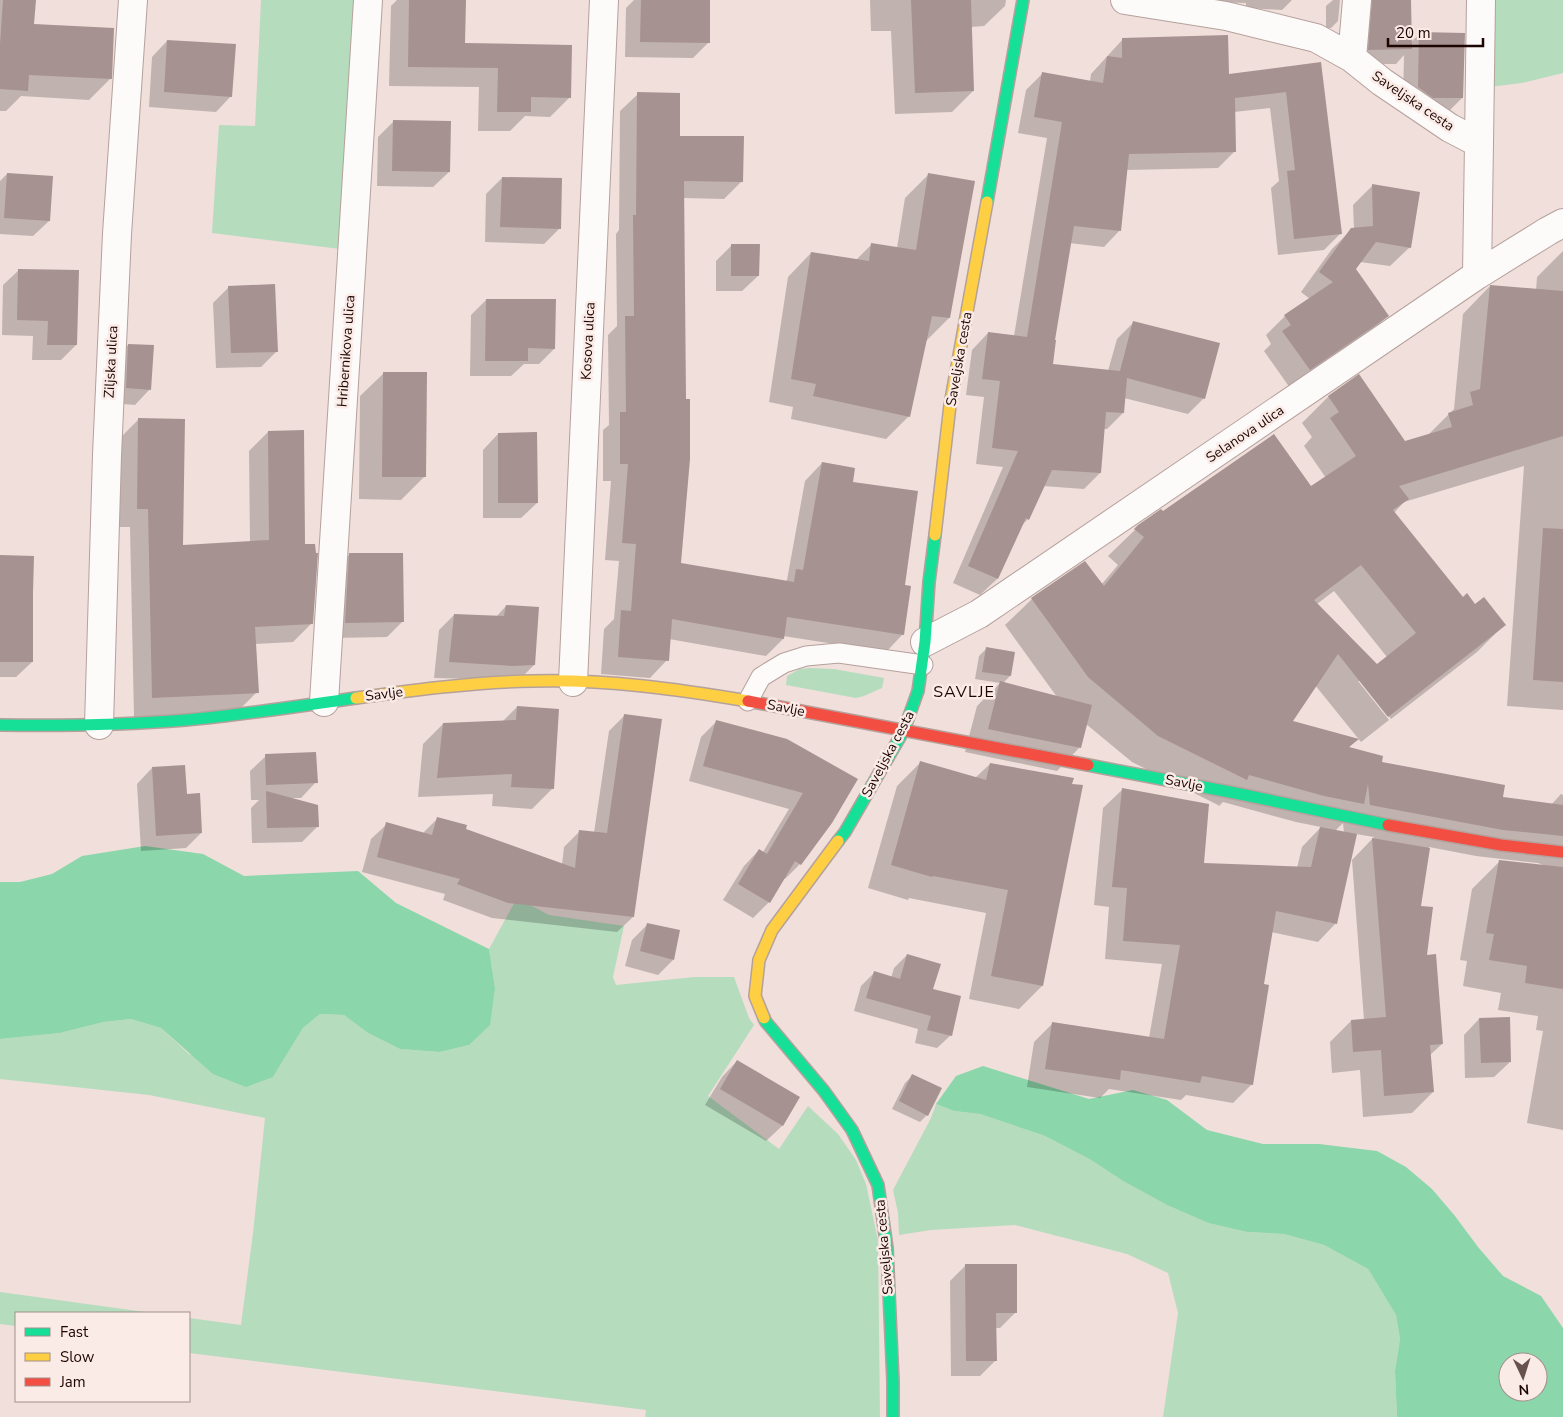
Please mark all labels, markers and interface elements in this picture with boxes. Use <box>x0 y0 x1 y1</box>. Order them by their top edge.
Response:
scale bar <box>1388 15 1483 47</box>
text: 20 m <box>1396 23 1431 43</box>
street label: Saveljska cesta <box>1368 66 1458 136</box>
street label: Hribernikova ulica <box>333 294 359 408</box>
street label: Kosova ulica <box>576 302 600 380</box>
street label: Saveljska cesta <box>941 310 977 408</box>
street label: Ziljska ulica <box>100 325 122 399</box>
street label: Selanova ulica <box>1202 401 1288 467</box>
district label: SAVLJE <box>933 681 995 703</box>
street label: Savlje <box>364 682 404 706</box>
street label: Savlje <box>765 695 807 721</box>
street label: Saveljska cesta <box>857 707 919 801</box>
street label: Savlje <box>1163 770 1205 796</box>
street label: Saveljska cesta <box>870 1199 898 1295</box>
legend <box>15 1312 190 1402</box>
text: Fast <box>60 1322 89 1342</box>
text: Slow <box>60 1347 95 1367</box>
north arrow <box>1498 1352 1548 1402</box>
text: Jam <box>59 1372 86 1392</box>
text: N <box>1518 1380 1530 1399</box>

